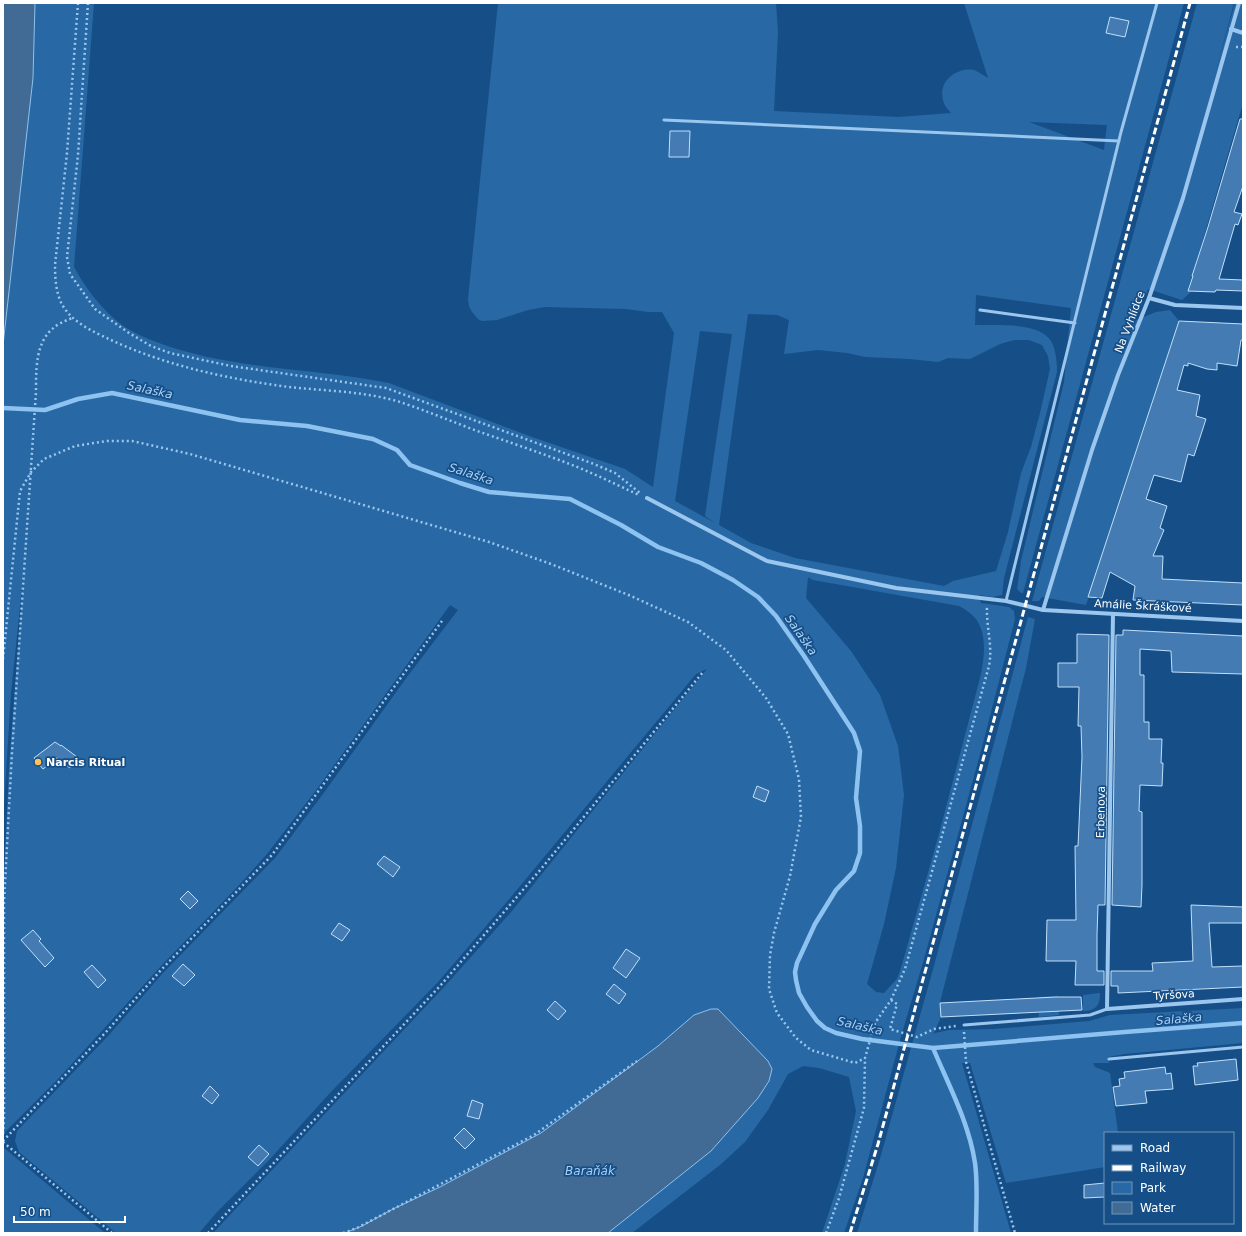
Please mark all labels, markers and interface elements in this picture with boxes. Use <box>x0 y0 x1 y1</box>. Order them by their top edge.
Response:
street label: Na Vyhlídce <box>1112 289 1148 355</box>
water label: Salaška <box>126 378 174 402</box>
water label: Salaška <box>447 460 495 488</box>
street label: Amálie Škráškové <box>1094 597 1192 615</box>
water label: Salaška <box>782 612 820 658</box>
place label: Narcis Ritual <box>46 756 125 769</box>
marker: Narcis Ritual <box>33 757 43 767</box>
street label: Erbenova <box>1094 786 1108 838</box>
street label: Tyršova <box>1152 987 1195 1003</box>
water label: Salaška <box>1155 1010 1203 1028</box>
water label: Salaška <box>836 1014 884 1038</box>
legend <box>1104 1132 1234 1224</box>
text: Road <box>1140 1141 1170 1155</box>
text: Railway <box>1140 1161 1186 1175</box>
water label: Baraňák <box>565 1164 616 1178</box>
text: Park <box>1140 1181 1166 1195</box>
scale bar <box>14 1198 125 1224</box>
text: Water <box>1140 1201 1176 1215</box>
text: 50 m <box>20 1205 51 1219</box>

